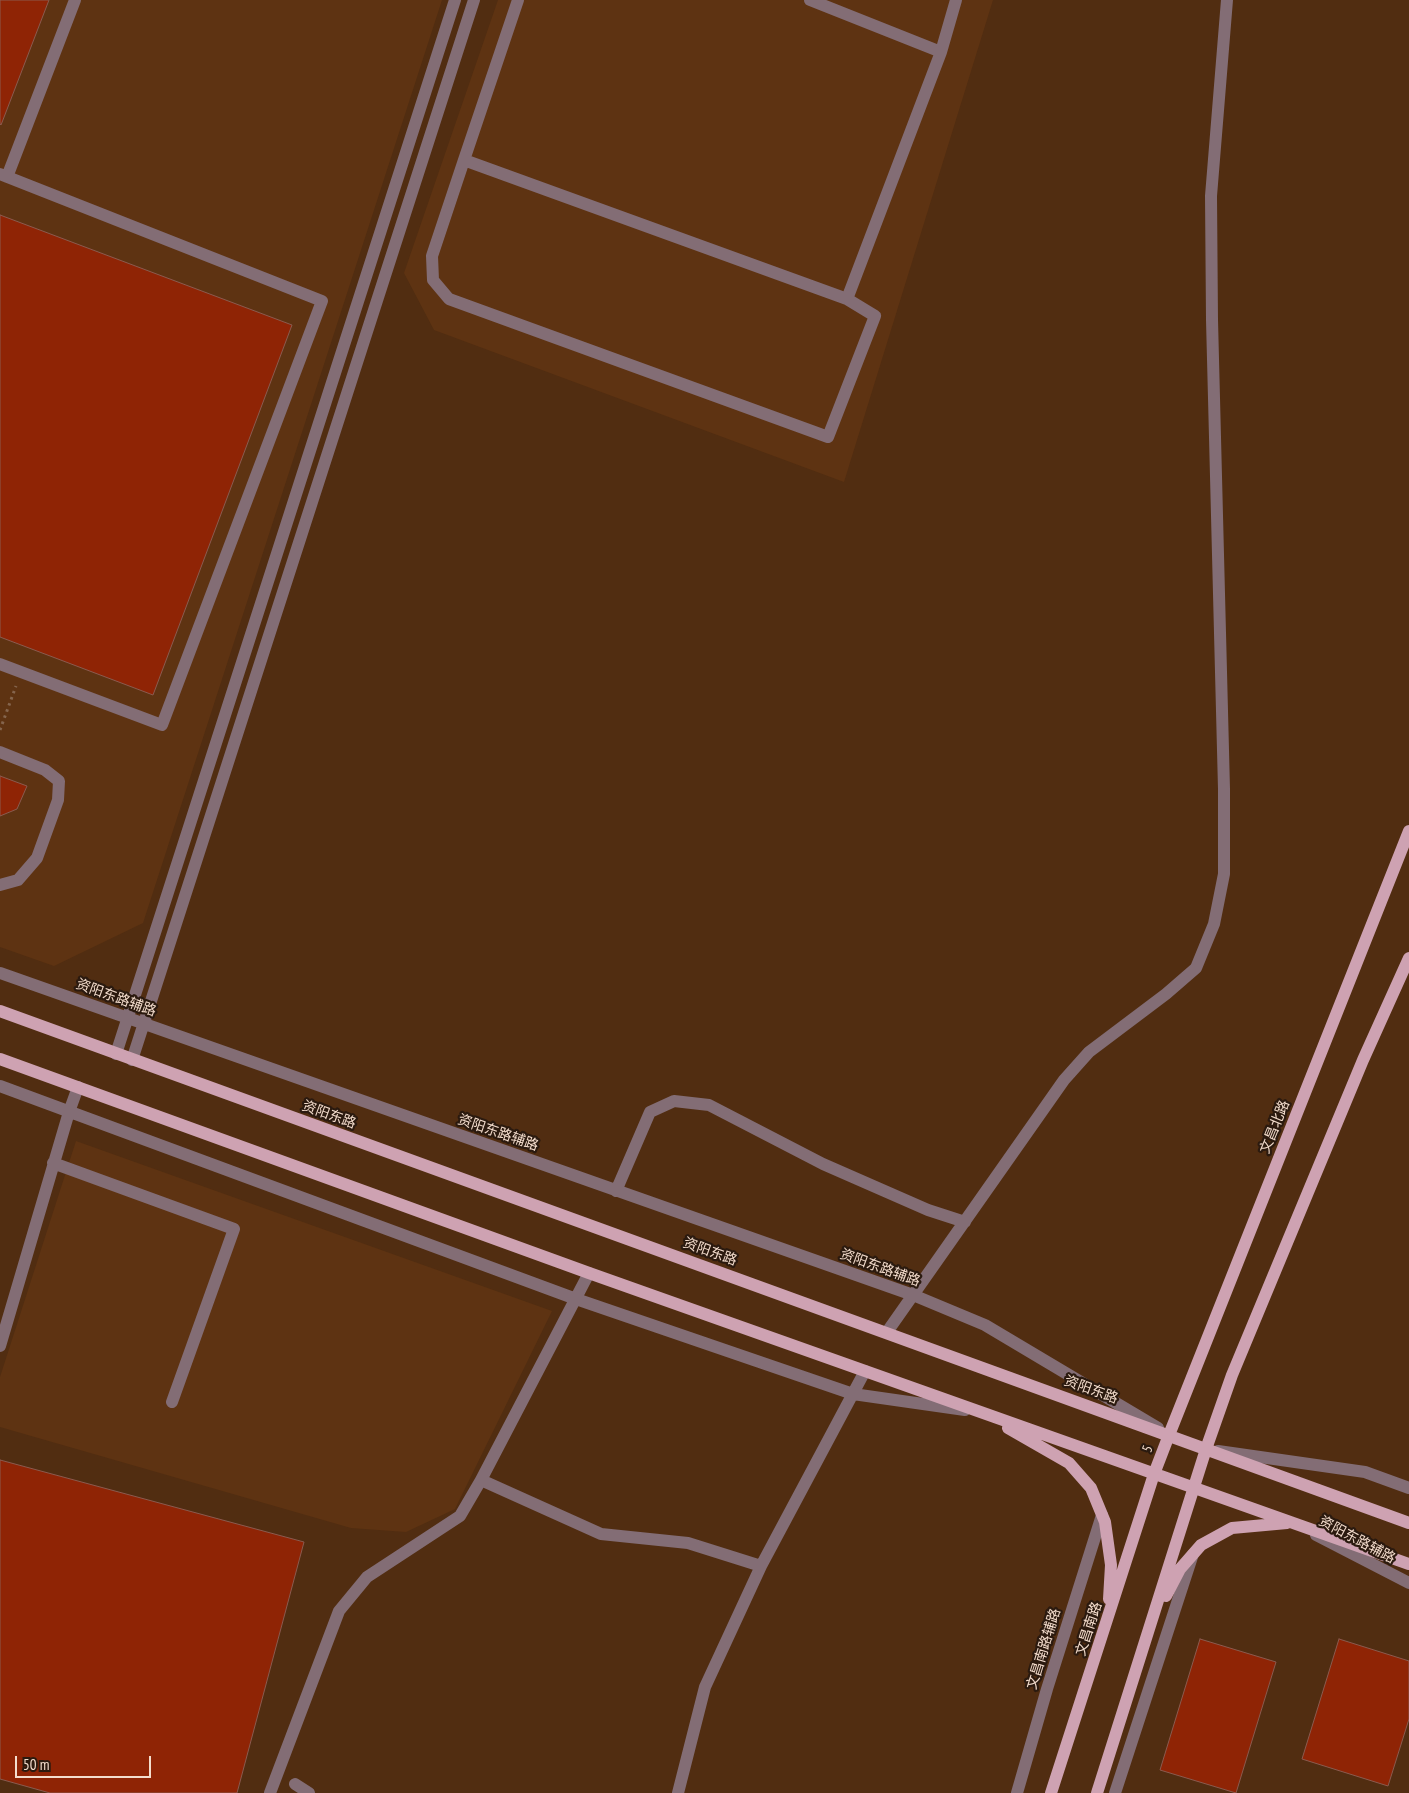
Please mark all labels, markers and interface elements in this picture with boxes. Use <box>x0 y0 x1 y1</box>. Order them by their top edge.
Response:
street label: 资阳东路辅路 <box>74 976 158 1020</box>
street label: 资阳东路 <box>300 1098 358 1132</box>
street label: 文昌北路 <box>1257 1098 1293 1156</box>
street label: 资阳东路辅路 <box>456 1111 540 1155</box>
street label: 资阳东路 <box>681 1235 739 1269</box>
street label: 资阳东路辅路 <box>838 1246 922 1290</box>
street label: 资阳东路 <box>1062 1373 1120 1407</box>
street label: 5 <box>1139 1443 1157 1455</box>
street label: 资阳东路辅路 <box>1316 1513 1398 1567</box>
street label: 文昌南路 <box>1072 1600 1106 1658</box>
street label: 文昌南路辅路 <box>1024 1606 1064 1692</box>
scale bar <box>18 1746 154 1778</box>
text: 50 m <box>23 1755 49 1774</box>

